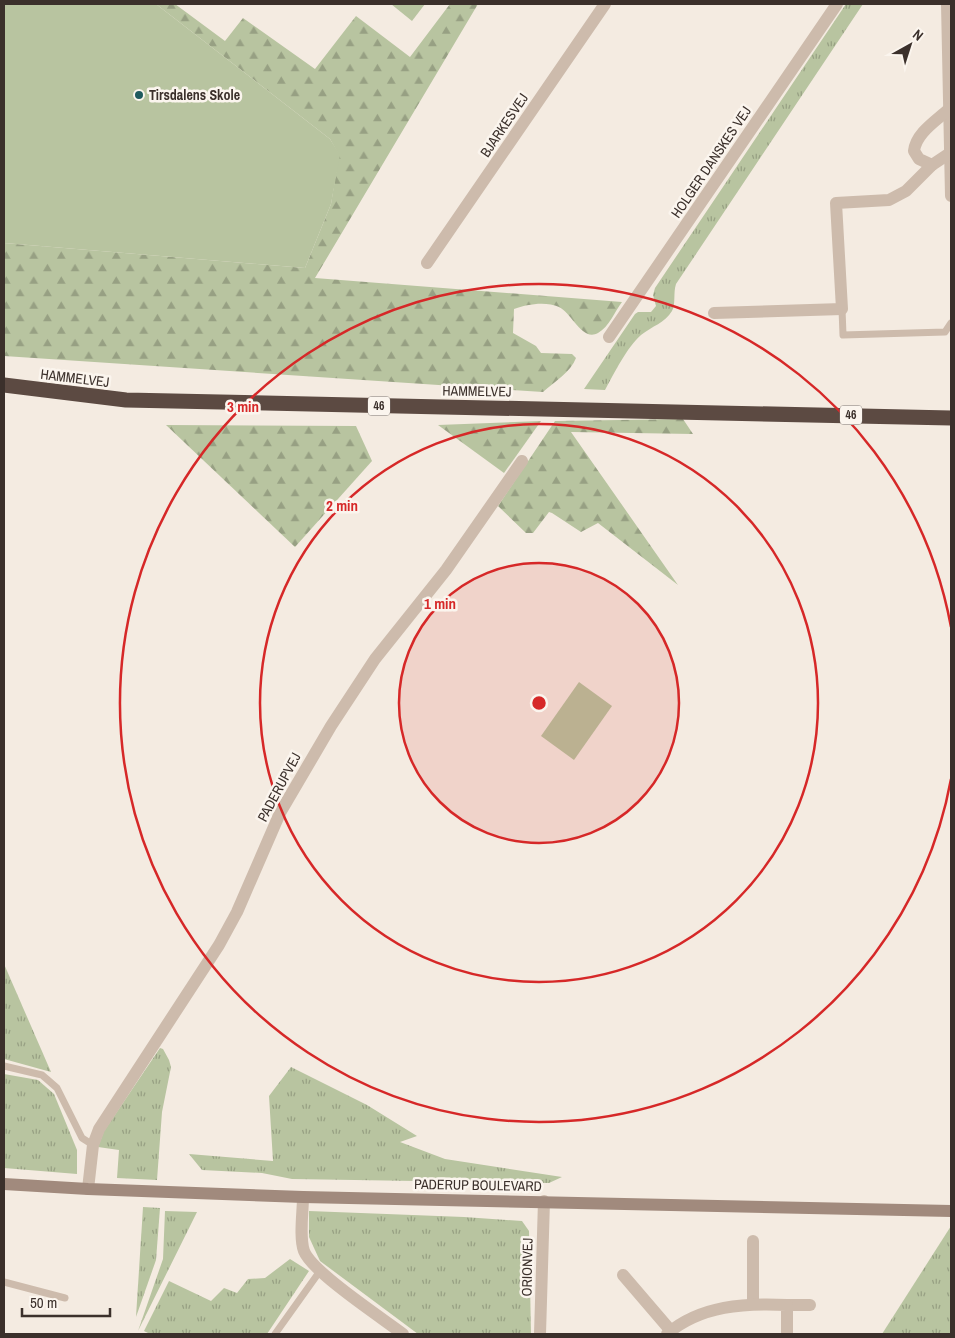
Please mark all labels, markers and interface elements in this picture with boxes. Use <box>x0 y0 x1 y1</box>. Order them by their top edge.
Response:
north arrow <box>885 20 935 70</box>
text: N <box>909 25 927 45</box>
place label: Tirsdalens Skole <box>149 86 240 104</box>
marker: Tirsdalens Skole <box>133 89 145 101</box>
street label: BJARKESVEJ <box>476 90 532 160</box>
street label: HOLGER DANSKES VEJ <box>667 103 755 221</box>
street label: HAMMELVEJ <box>39 365 111 391</box>
street label: HAMMELVEJ <box>442 381 512 401</box>
text: 3 min <box>227 396 259 417</box>
road number: 46 <box>368 396 390 416</box>
road number: 46 <box>840 406 862 424</box>
text: 2 min <box>326 495 358 516</box>
text: 1 min <box>424 593 456 614</box>
centre of rings <box>530 694 548 712</box>
street label: PADERUPVEJ <box>253 749 305 825</box>
street label: PADERUP BOULEVARD <box>414 1175 542 1195</box>
street label: ORIONVEJ <box>517 1237 537 1297</box>
scale bar <box>22 1286 110 1318</box>
text: 50 m <box>30 1292 57 1313</box>

